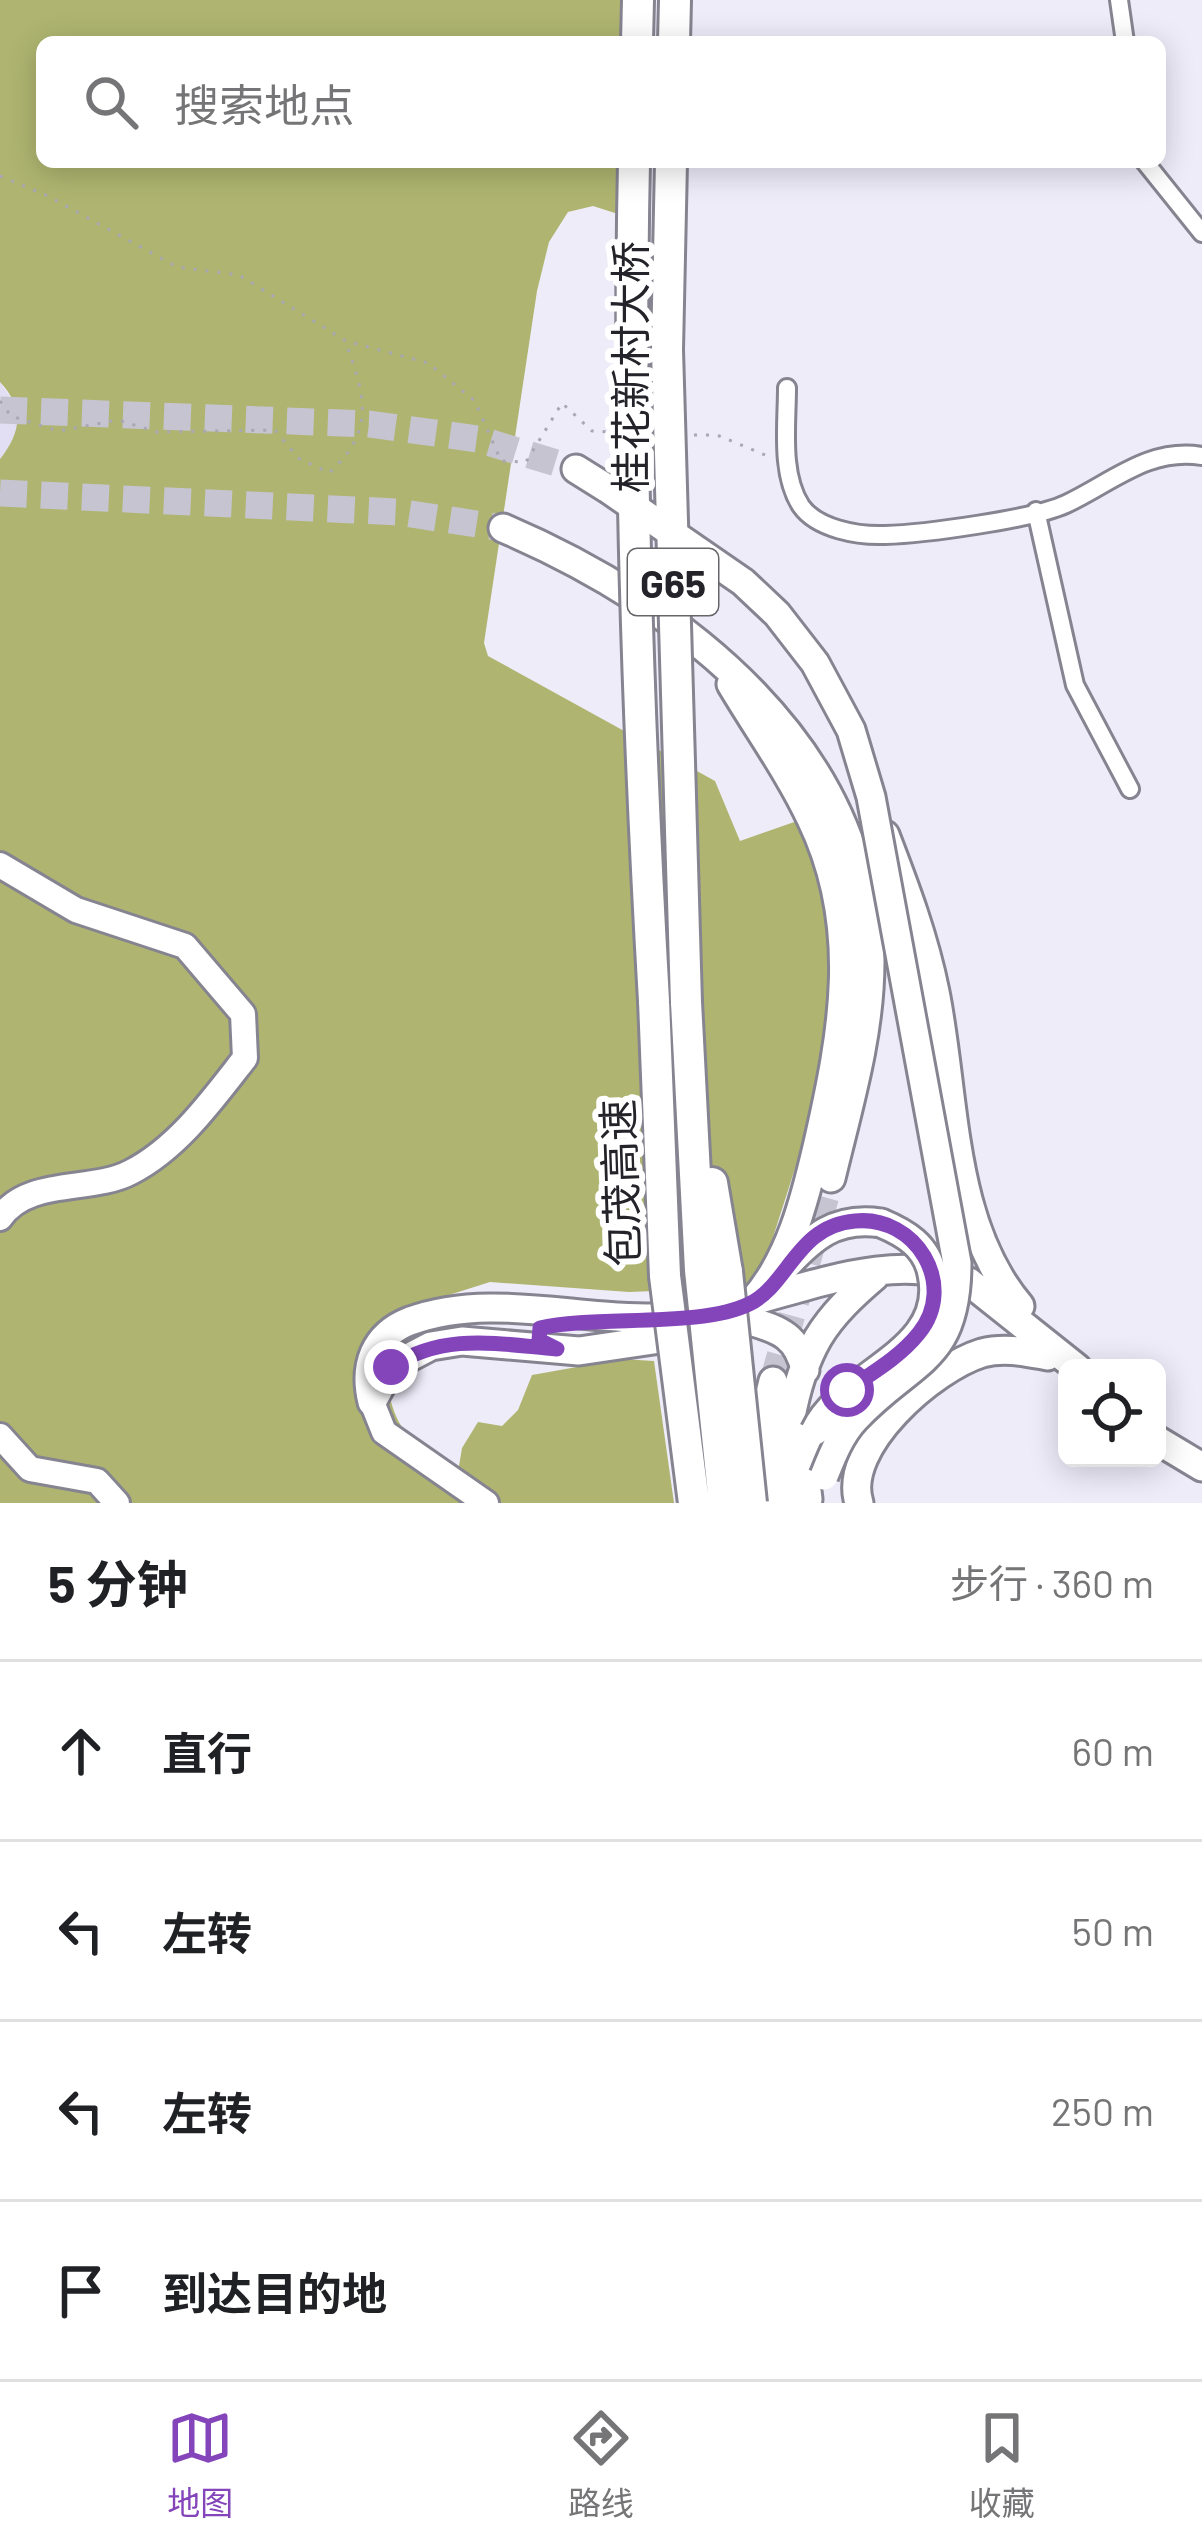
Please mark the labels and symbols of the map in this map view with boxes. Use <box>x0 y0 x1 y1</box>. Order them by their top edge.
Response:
street label: 桂花新村大桥 <box>604 241 654 493</box>
road number: G65 <box>628 549 718 615</box>
street label: 包茂高速 <box>591 1098 647 1268</box>
route end <box>364 1340 418 1394</box>
route start <box>820 1363 874 1417</box>

